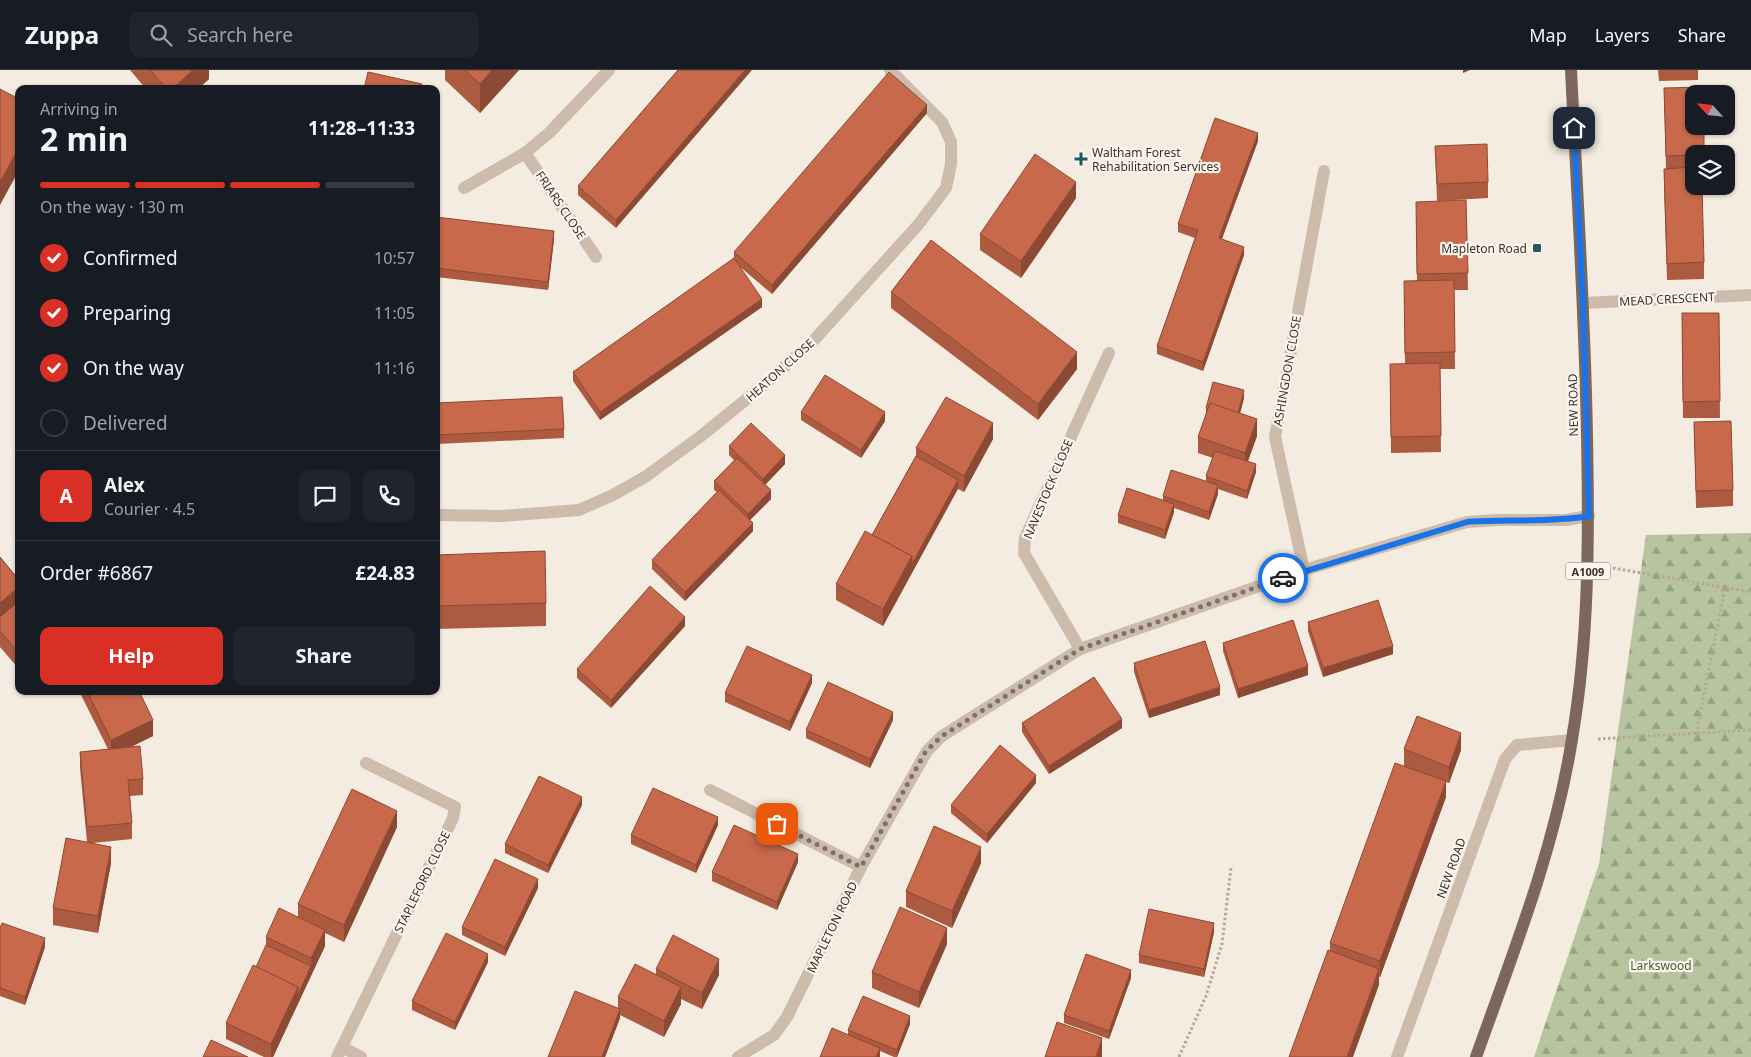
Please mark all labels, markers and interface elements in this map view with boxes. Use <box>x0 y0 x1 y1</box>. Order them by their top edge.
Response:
search box <box>129 12 479 57</box>
text: Zuppa <box>25 18 99 51</box>
icon: search <box>147 21 175 49</box>
text: Search here <box>187 22 293 48</box>
text: Map <box>1529 23 1567 47</box>
text: Layers <box>1595 23 1650 47</box>
text: Share <box>1678 23 1726 47</box>
north arrow <box>1685 85 1735 135</box>
map controls <box>1685 85 1735 195</box>
text: Arriving in <box>40 98 118 120</box>
pin <box>1553 107 1595 149</box>
icon: home <box>1560 114 1588 142</box>
text: 11:28–11:33 <box>308 115 415 141</box>
text: 2 min <box>40 117 128 160</box>
place label: Waltham Forest Rehabilitation Services <box>1092 144 1219 175</box>
button: layers <box>1685 145 1735 195</box>
marker: Waltham Forest Rehabilitation Services <box>1074 152 1088 166</box>
street label: FRIARS CLOSE <box>532 168 590 242</box>
text: On the way · 130 m <box>40 196 184 218</box>
place label: Mapleton Road <box>1441 240 1527 257</box>
marker: Mapleton Road <box>1531 242 1543 254</box>
icon: check <box>40 244 68 272</box>
text: Confirmed <box>83 245 178 271</box>
text: 10:57 <box>374 247 415 269</box>
street label: MEAD CRESCENT <box>1619 288 1715 310</box>
icon: check <box>40 299 68 327</box>
text: Preparing <box>83 300 171 326</box>
text: 11:05 <box>374 302 415 324</box>
street label: ASHINGDON CLOSE <box>1269 315 1305 427</box>
street label: HEATON CLOSE <box>742 335 818 405</box>
icon: check <box>40 354 68 382</box>
text: On the way <box>83 355 184 381</box>
text: 11:16 <box>374 357 415 379</box>
street label: NEW ROAD <box>1564 373 1582 437</box>
text: Delivered <box>83 410 168 436</box>
street label: NAVESTOCK CLOSE <box>1019 436 1077 542</box>
button: chat <box>299 470 351 522</box>
button: phone <box>363 470 415 522</box>
text: Alex <box>104 472 145 498</box>
text: A <box>59 483 73 509</box>
text: Courier · 4.5 <box>104 498 195 520</box>
courier <box>1258 553 1308 603</box>
text: Order #6867 <box>40 560 153 586</box>
text: £24.83 <box>355 560 415 586</box>
road number: A1009 <box>1566 562 1610 580</box>
icon: car <box>1269 564 1297 592</box>
button: Help <box>40 627 223 685</box>
button: Share <box>233 627 415 685</box>
pin <box>756 803 798 845</box>
icon: bag <box>763 810 791 838</box>
street label: STAPLEFORD CLOSE <box>390 828 454 936</box>
street label: NEW ROAD <box>1432 835 1470 901</box>
street label: MAPLETON ROAD <box>802 878 862 976</box>
park label: Larkswood <box>1630 957 1692 974</box>

